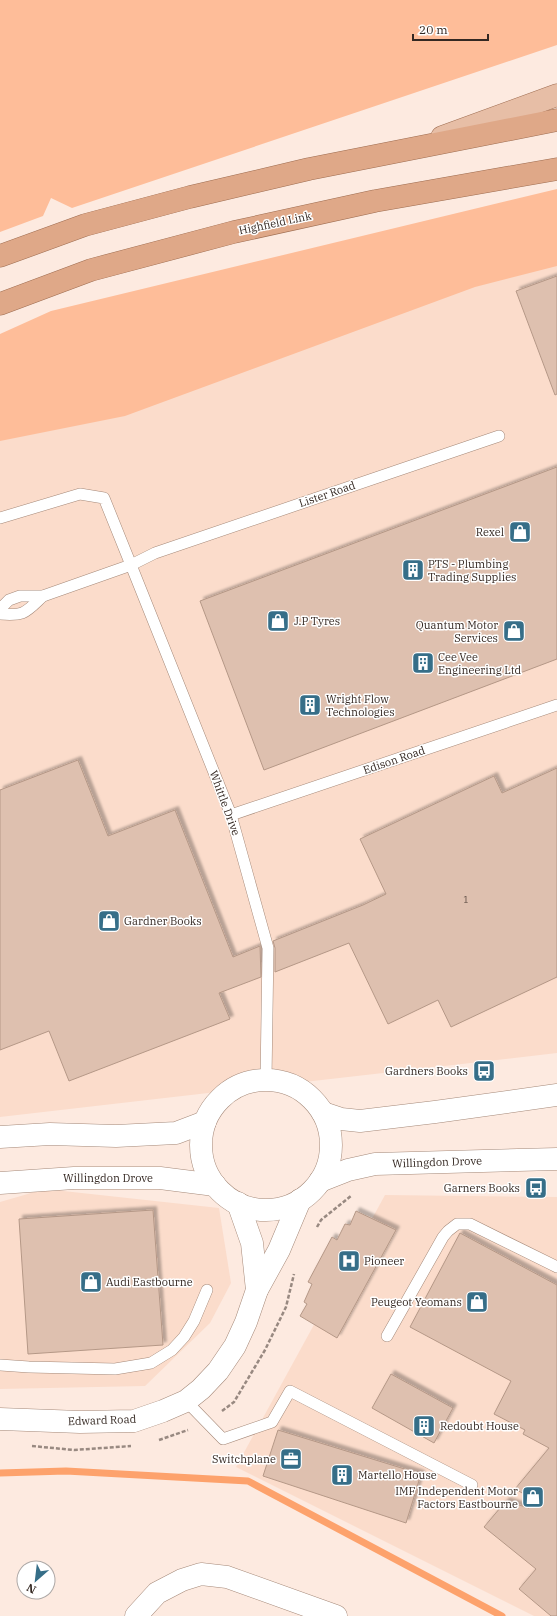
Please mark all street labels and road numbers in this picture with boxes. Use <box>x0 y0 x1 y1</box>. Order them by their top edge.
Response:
street label: Highfield Link <box>237 208 313 238</box>
street label: Lister Road <box>297 478 357 510</box>
street label: Edison Road <box>361 743 427 777</box>
street label: Whittle Drive <box>207 769 243 838</box>
street label: Willingdon Drove <box>392 1153 482 1171</box>
street label: Willingdon Drove <box>63 1171 153 1185</box>
street label: Edward Road <box>68 1412 137 1428</box>

